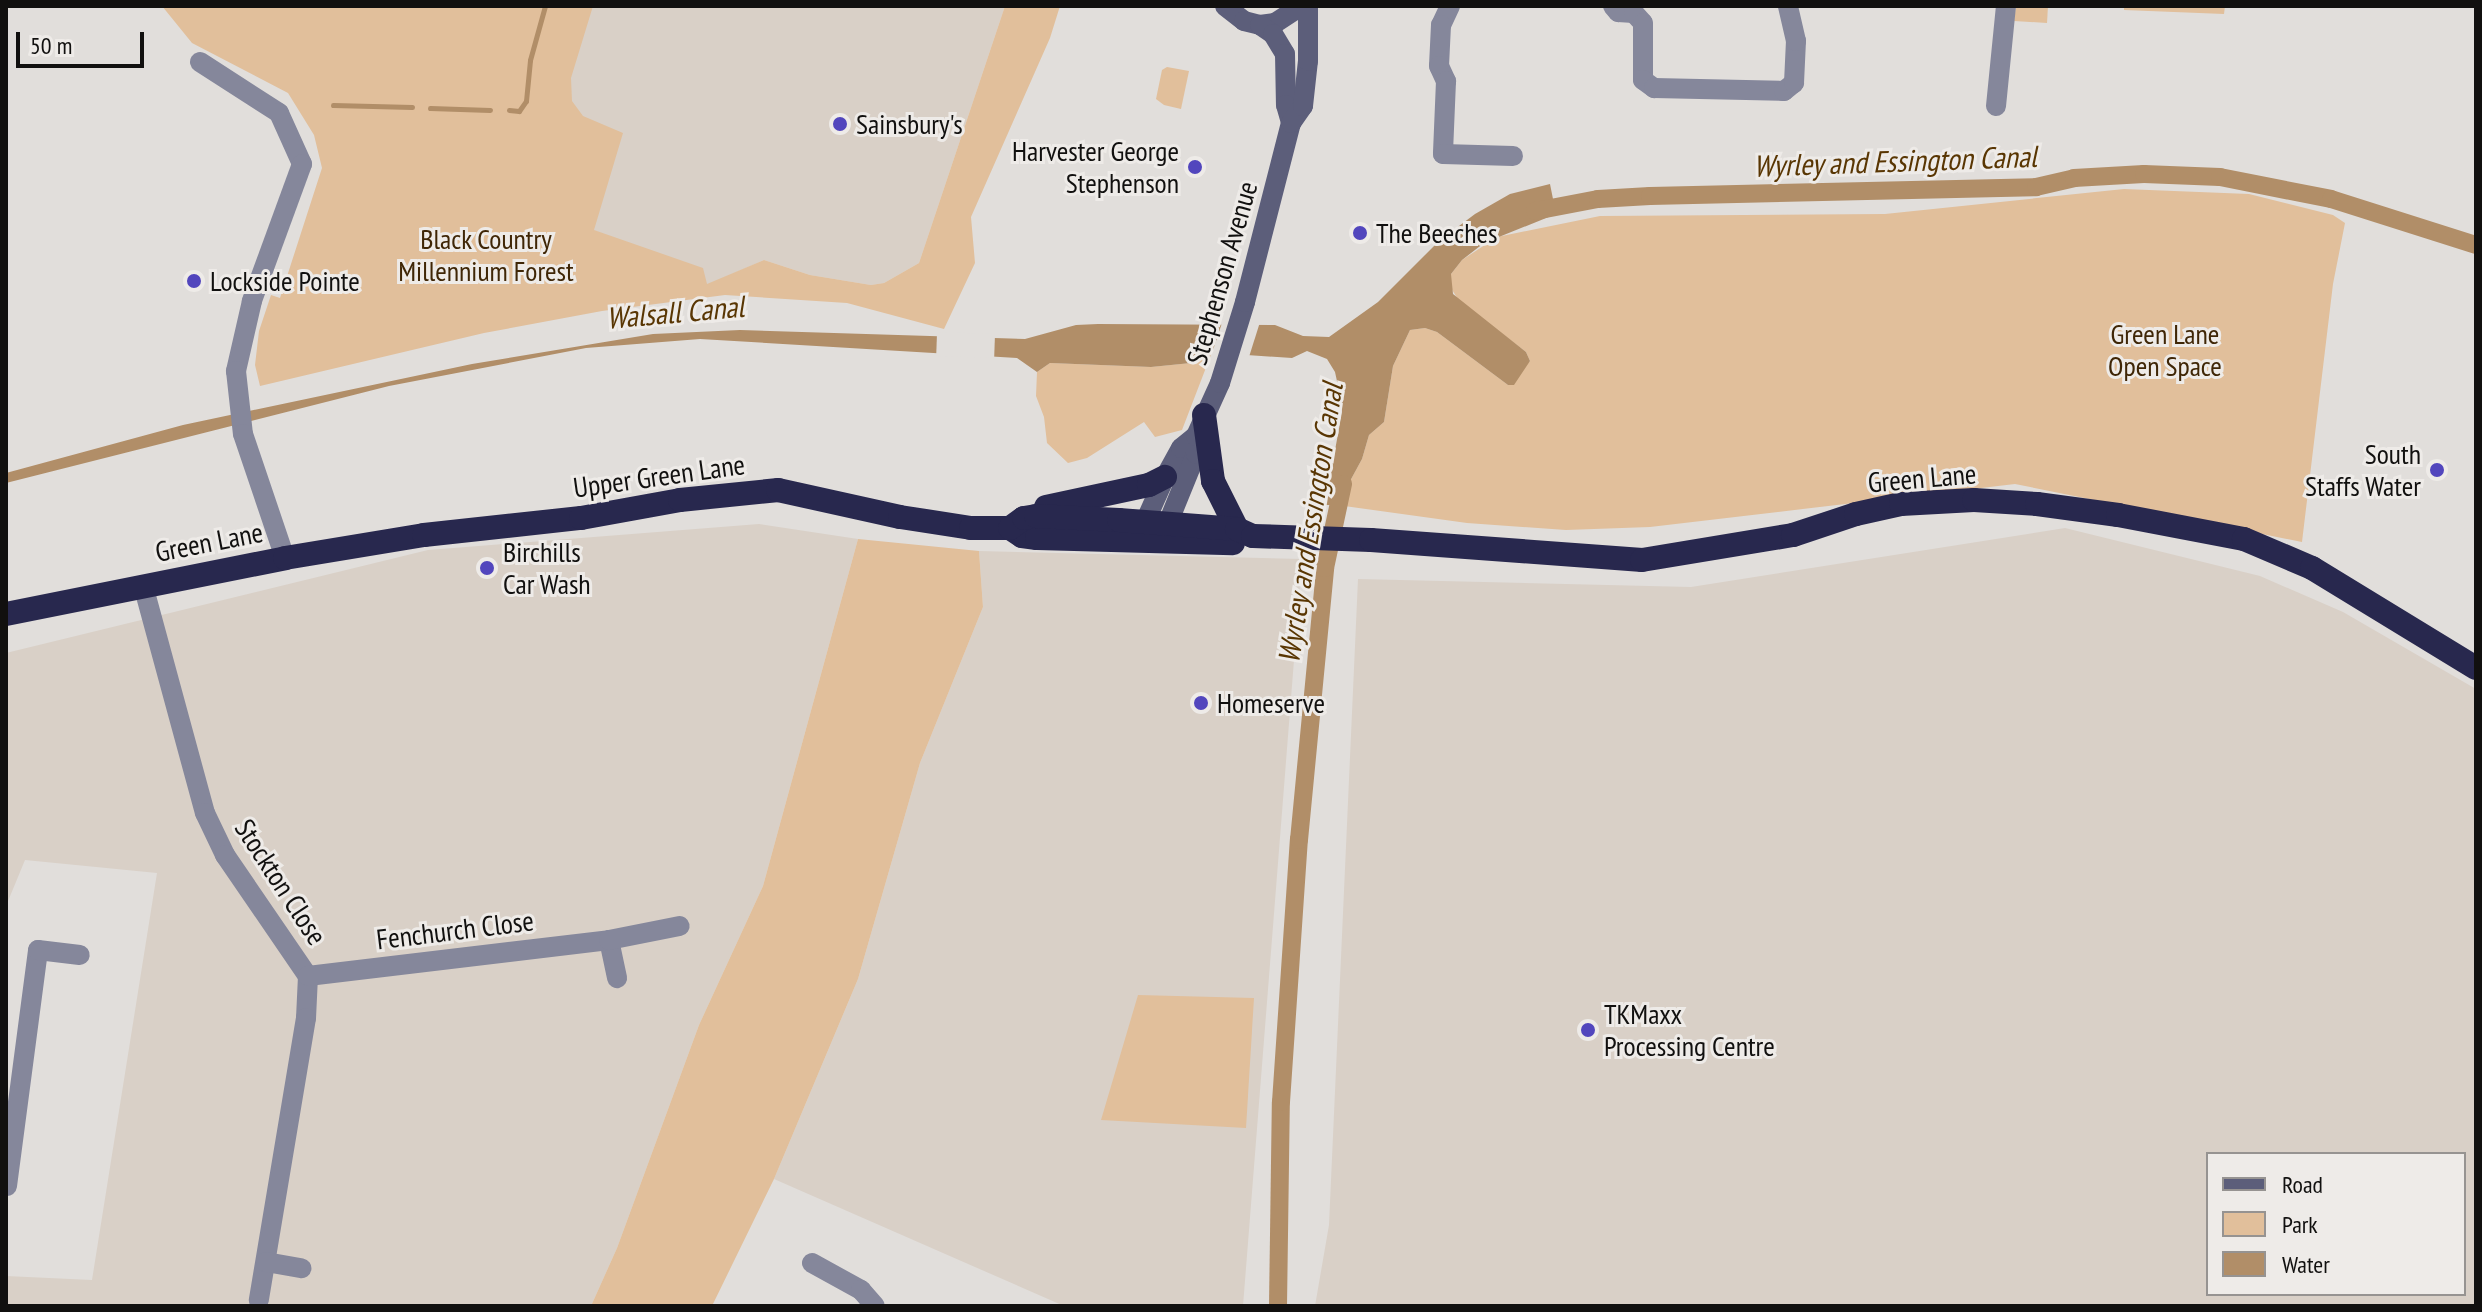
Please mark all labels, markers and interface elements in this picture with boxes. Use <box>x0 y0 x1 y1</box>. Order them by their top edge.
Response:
scale bar <box>20 16 148 66</box>
text: 50 m <box>30 30 72 61</box>
place label: Sainsbury's <box>856 107 963 141</box>
marker: Sainsbury's <box>831 115 849 133</box>
place label: Harvester George Stephenson <box>1012 134 1179 200</box>
water label: Wyrley and Essington Canal <box>1752 138 2038 184</box>
marker: Harvester George Stephenson <box>1186 158 1204 176</box>
street label: Stephenson Avenue <box>1180 177 1264 369</box>
place label: The Beeches <box>1376 216 1498 250</box>
park label: Black Country Millennium Forest <box>398 222 574 288</box>
marker: The Beeches <box>1351 224 1369 242</box>
place label: Lockside Pointe <box>210 264 360 298</box>
marker: Lockside Pointe <box>185 272 203 290</box>
water label: Walsall Canal <box>605 288 745 336</box>
park label: Green Lane Open Space <box>2108 317 2222 383</box>
water label: Wyrley and Essington Canal <box>1270 380 1350 666</box>
place label: South Staffs Water <box>2305 437 2421 503</box>
street label: Upper Green Lane <box>571 447 747 505</box>
street label: Green Lane <box>1866 457 1978 499</box>
marker: South Staffs Water <box>2428 461 2446 479</box>
street label: Green Lane <box>152 515 266 569</box>
place label: Birchills Car Wash <box>503 535 591 601</box>
marker: Birchills Car Wash <box>478 559 496 577</box>
place label: Homeserve <box>1217 686 1325 720</box>
marker: Homeserve <box>1192 694 1210 712</box>
street label: Stockton Close <box>228 813 334 951</box>
street label: Fenchurch Close <box>374 904 536 956</box>
place label: TKMaxx Processing Centre <box>1604 997 1775 1063</box>
marker: TKMaxx Processing Centre <box>1579 1021 1597 1039</box>
legend <box>2206 1152 2466 1296</box>
text: Road <box>2282 1169 2323 1200</box>
text: Park <box>2282 1209 2318 1240</box>
text: Water <box>2282 1249 2330 1280</box>

